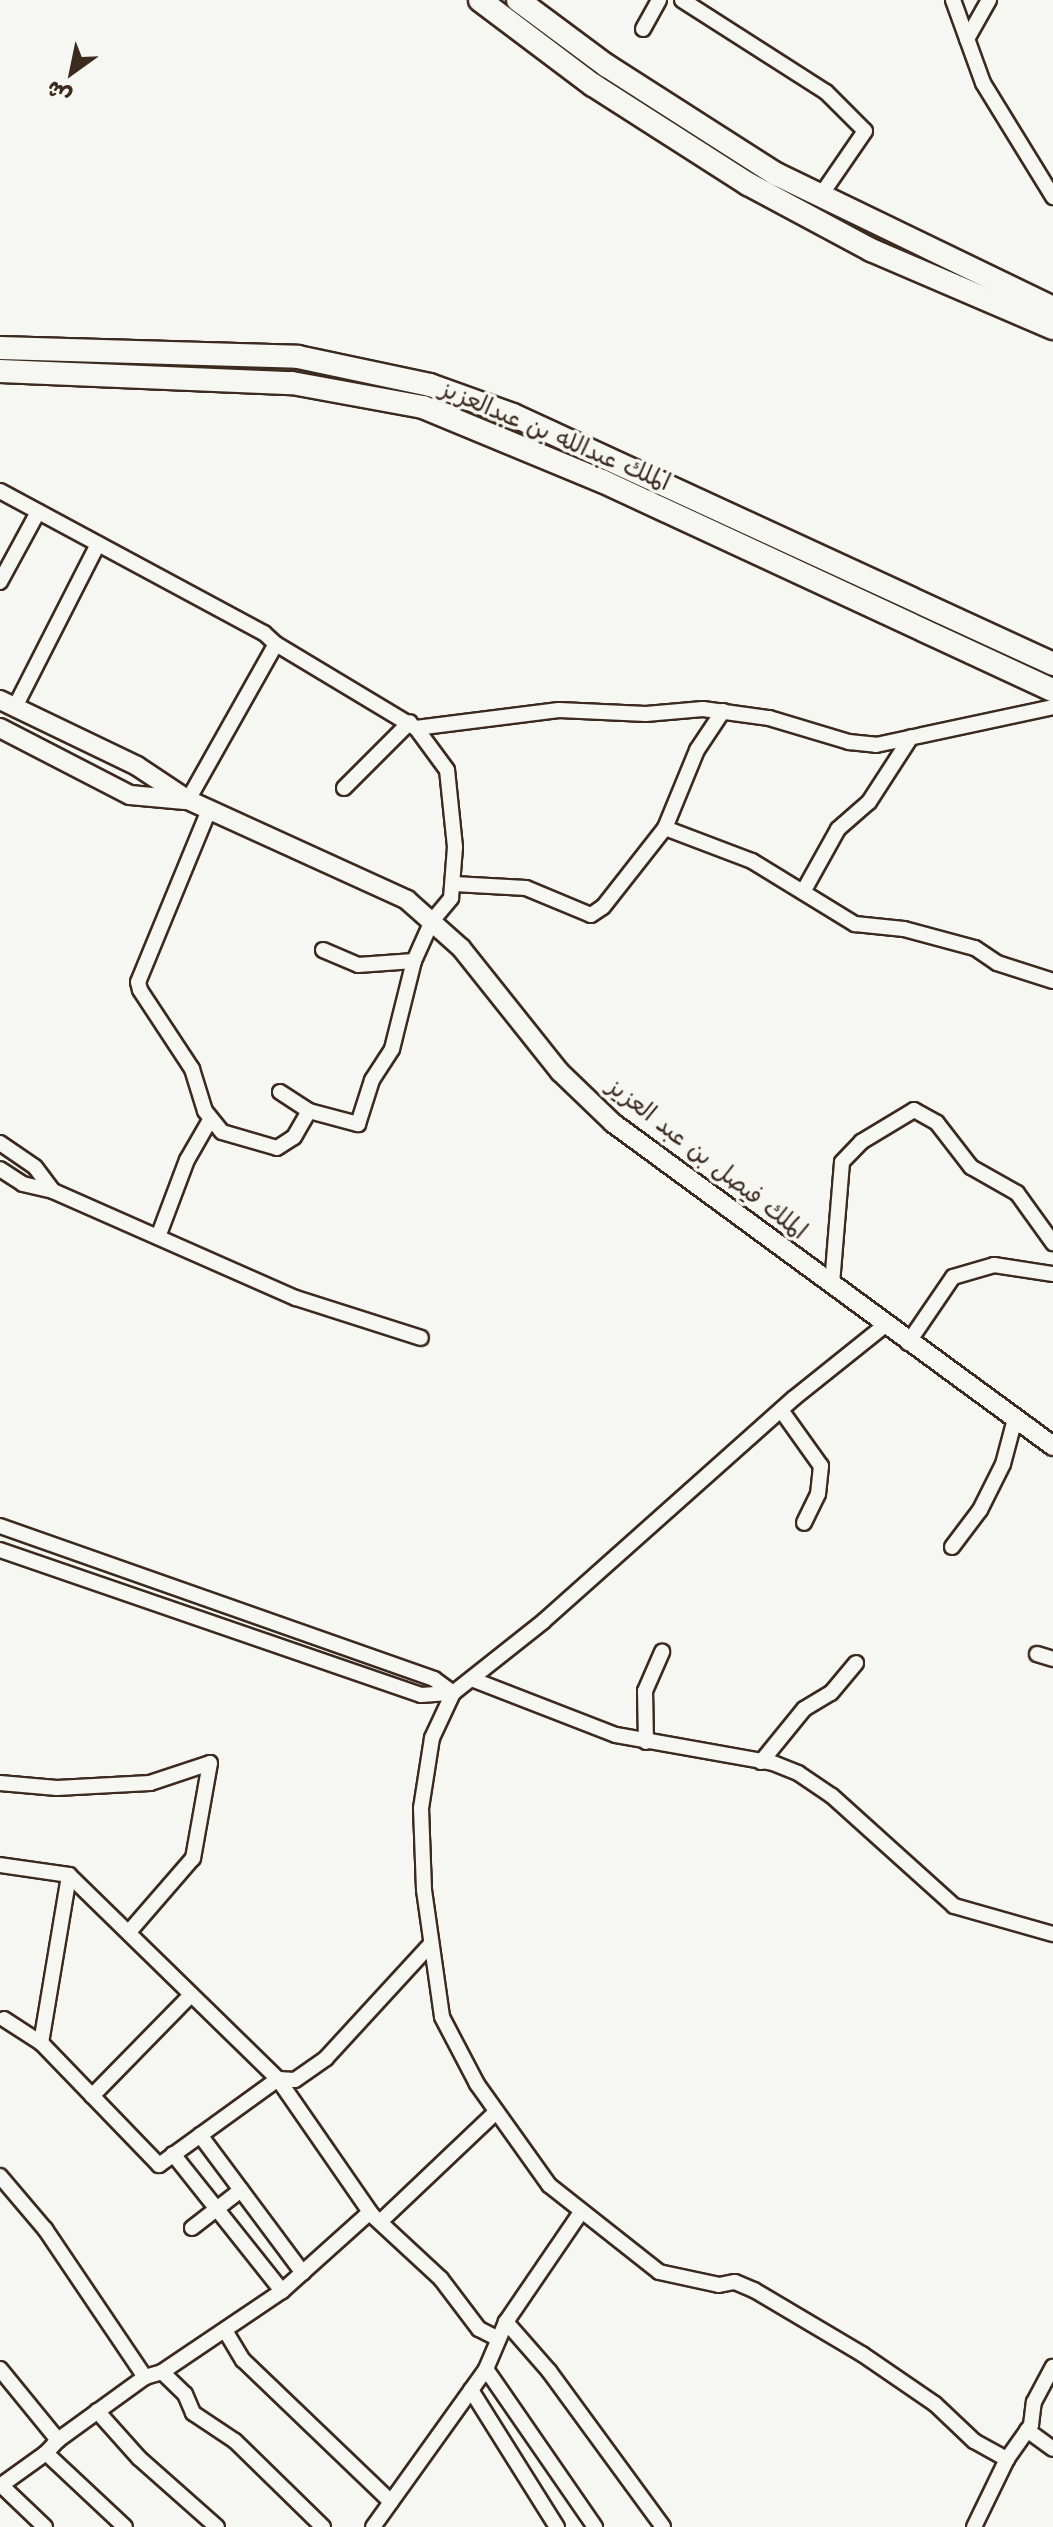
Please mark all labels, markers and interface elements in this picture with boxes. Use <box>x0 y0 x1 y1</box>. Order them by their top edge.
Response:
north arrow <box>32 32 112 112</box>
text: ش <box>41 74 77 111</box>
street label: الملك عبدالله بن عبدالعزيز <box>436 374 674 498</box>
street label: الملك فيصل بن عبد العزيز <box>601 1072 813 1246</box>

